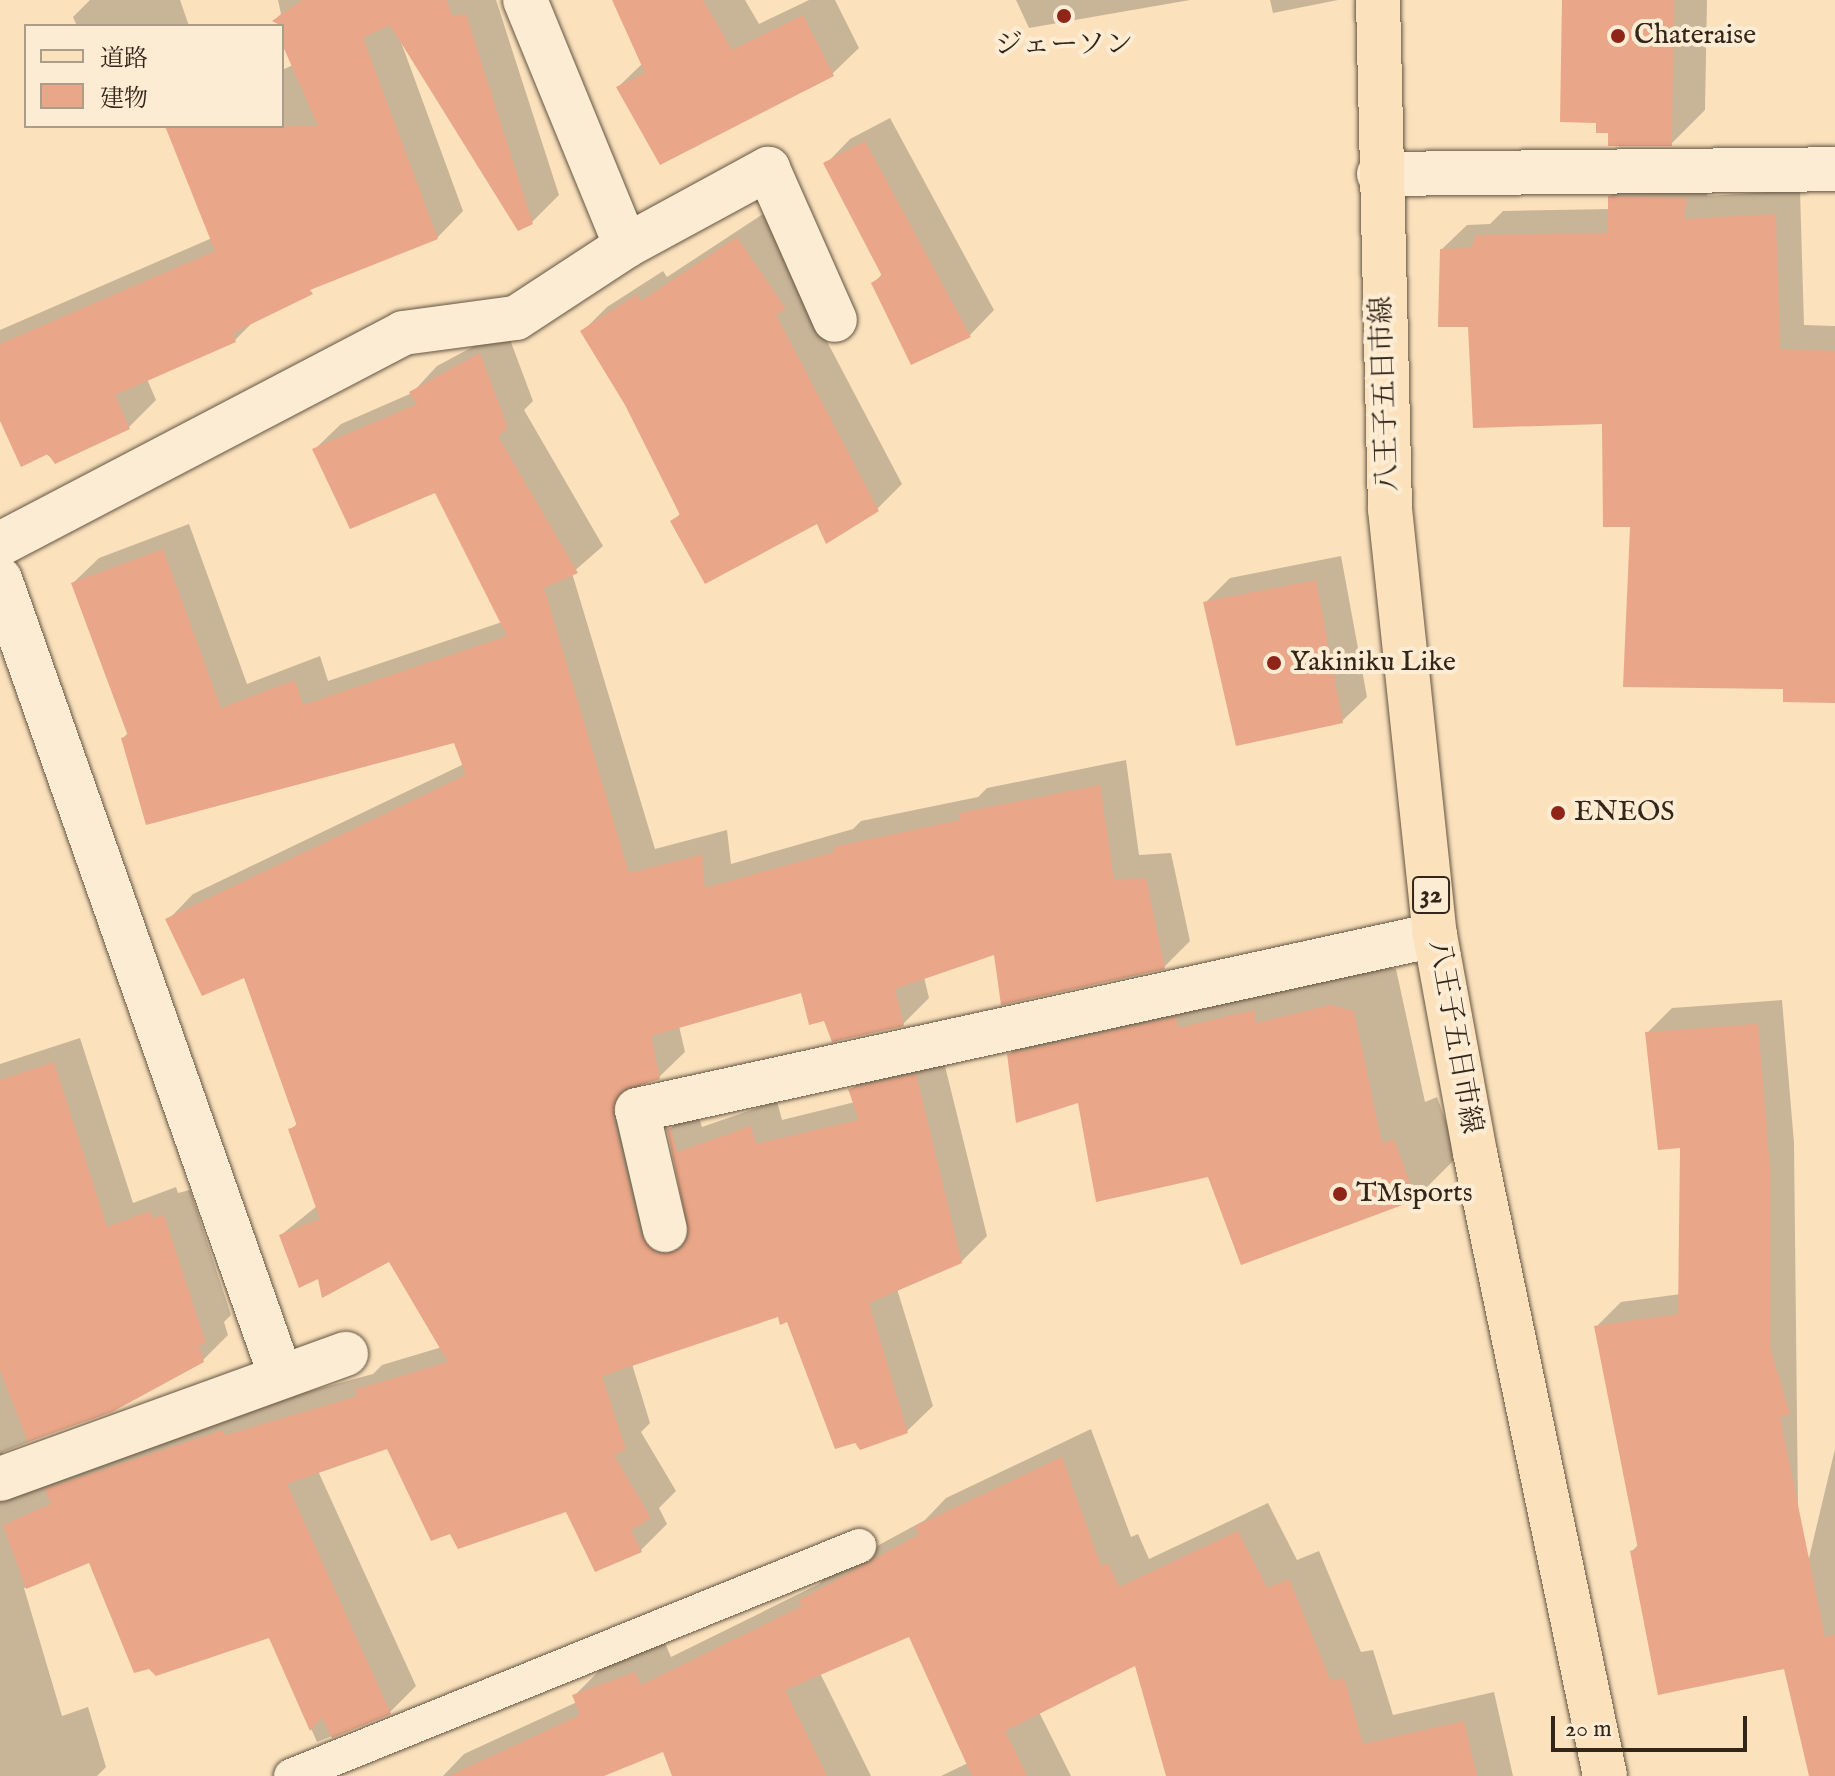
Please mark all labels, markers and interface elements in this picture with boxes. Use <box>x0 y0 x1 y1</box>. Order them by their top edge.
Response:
marker: ジェーソン <box>1055 7 1073 25</box>
place label: Chateraise <box>1634 19 1756 53</box>
legend <box>24 24 284 128</box>
marker: Chateraise <box>1609 27 1627 45</box>
place label: ジェーソン <box>994 29 1134 63</box>
text: 道路 <box>100 44 148 75</box>
text: 建物 <box>100 84 148 115</box>
street label: 八王子五日市線 <box>1366 295 1406 493</box>
place label: Yakiniku Like <box>1290 646 1456 680</box>
marker: Yakiniku Like <box>1265 654 1283 672</box>
place label: ENEOS <box>1574 796 1675 830</box>
marker: ENEOS <box>1549 804 1567 822</box>
road number: 32 <box>1411 873 1451 917</box>
street label: 八王子五日市線 <box>1420 938 1488 1136</box>
place label: TMsports <box>1356 1177 1472 1211</box>
marker: TMsports <box>1331 1185 1349 1203</box>
scale bar <box>1555 1700 1751 1750</box>
text: 20 m <box>1565 1714 1612 1745</box>

